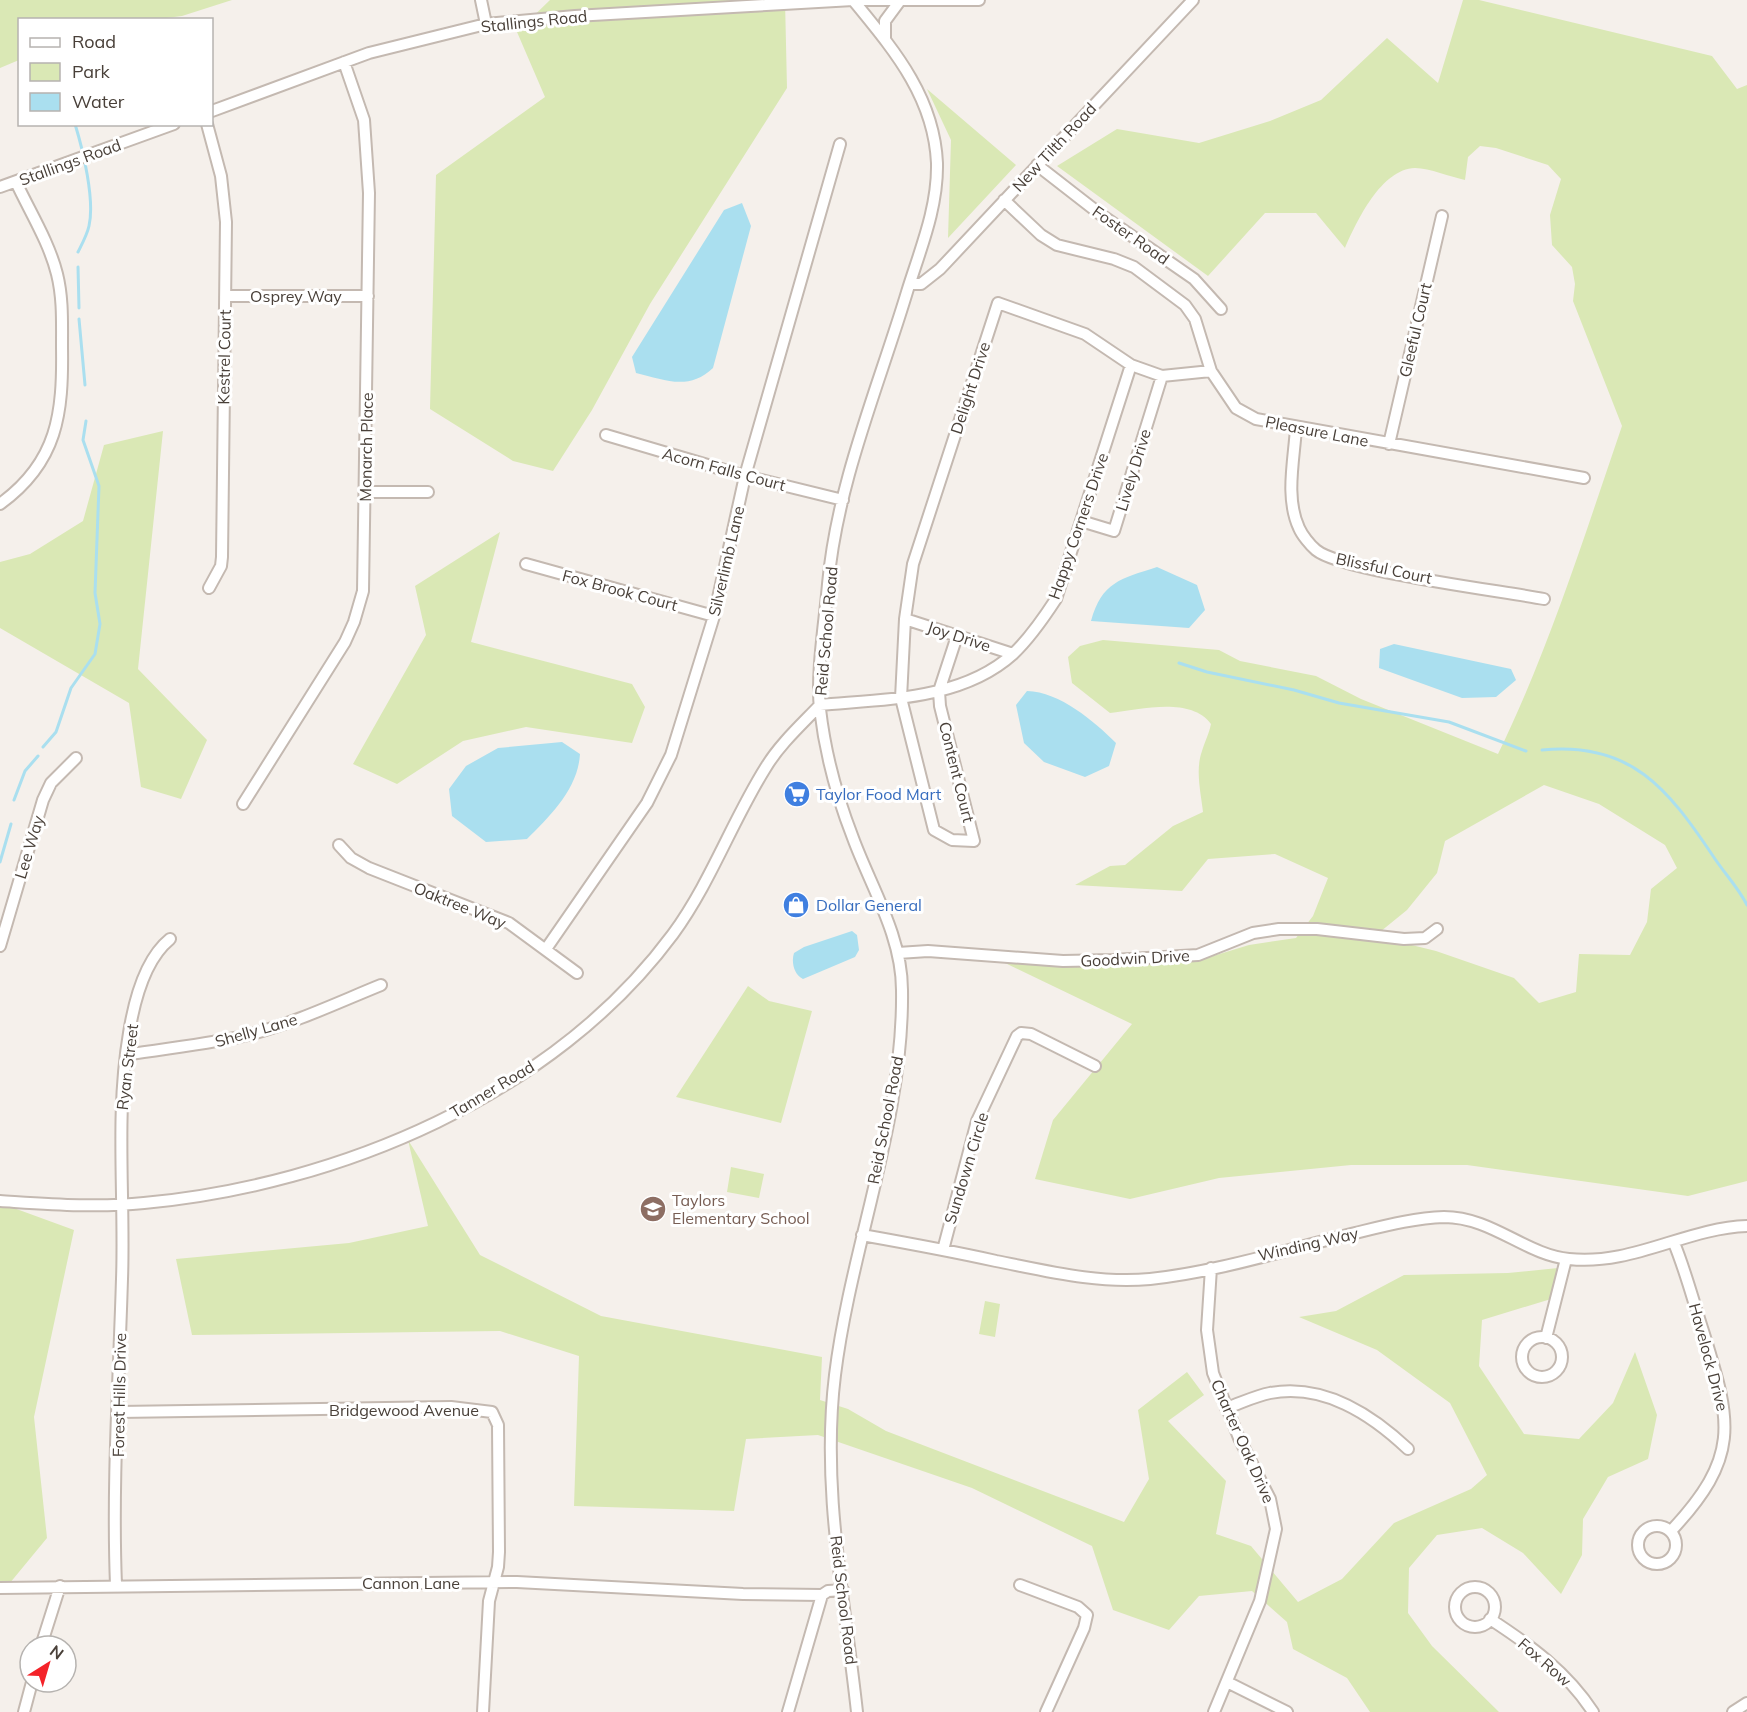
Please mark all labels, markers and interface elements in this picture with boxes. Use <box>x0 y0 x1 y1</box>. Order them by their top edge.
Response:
street label: Stallings Road <box>480 5 588 37</box>
legend <box>18 18 213 126</box>
text: Road <box>72 30 116 53</box>
text: Park <box>72 60 111 83</box>
text: Water <box>72 90 125 113</box>
street label: New Tilth Road <box>1008 98 1100 196</box>
street label: Stallings Road <box>16 134 124 190</box>
street label: Foster Road <box>1089 201 1173 269</box>
street label: Gleeful Court <box>1394 281 1436 379</box>
street label: Osprey Way <box>250 286 342 306</box>
street label: Kestrel Court <box>213 309 235 405</box>
street label: Delight Drive <box>946 339 994 437</box>
street label: Monarch Place <box>355 392 377 502</box>
street label: Pleasure Lane <box>1264 411 1370 451</box>
street label: Lively Drive <box>1111 427 1155 513</box>
street label: Acorn Falls Court <box>660 443 788 495</box>
street label: Happy Corners Drive <box>1044 450 1112 602</box>
street label: Silverlimb Lane <box>704 504 748 618</box>
street label: Blissful Court <box>1334 548 1434 588</box>
street label: Fox Brook Court <box>560 565 680 615</box>
street label: Reid School Road <box>810 565 842 697</box>
street label: Joy Drive <box>925 616 993 656</box>
street label: Content Court <box>935 720 979 825</box>
supermarket icon: Taylor Food Mart <box>782 779 812 809</box>
place label: Taylor Food Mart <box>816 784 942 804</box>
street label: Lee Way <box>10 812 48 881</box>
street label: Oaktree Way <box>411 877 510 933</box>
shop icon: Dollar General <box>781 890 811 920</box>
place label: Dollar General <box>816 895 922 915</box>
street label: Goodwin Drive <box>1080 945 1190 971</box>
street label: Shelly Lane <box>213 1009 299 1051</box>
street label: Ryan Street <box>112 1022 142 1111</box>
street label: Reid School Road <box>863 1054 907 1186</box>
street label: Tanner Road <box>446 1056 538 1122</box>
street label: Sundown Circle <box>940 1110 992 1226</box>
place label: Taylors Elementary School <box>672 1190 810 1228</box>
school or university icon: Taylors Elementary School <box>638 1194 668 1224</box>
street label: Winding Way <box>1256 1223 1361 1265</box>
street label: Havelock Drive <box>1685 1301 1733 1413</box>
street label: Forest Hills Drive <box>108 1333 130 1457</box>
street label: Charter Oak Drive <box>1207 1376 1279 1506</box>
street label: Bridgewood Avenue <box>329 1400 479 1420</box>
street label: Reid School Road <box>826 1534 862 1666</box>
street label: Cannon Lane <box>362 1573 460 1593</box>
street label: Fox Row <box>1514 1633 1576 1691</box>
north arrow <box>18 1634 78 1694</box>
text: N <box>46 1640 68 1664</box>

